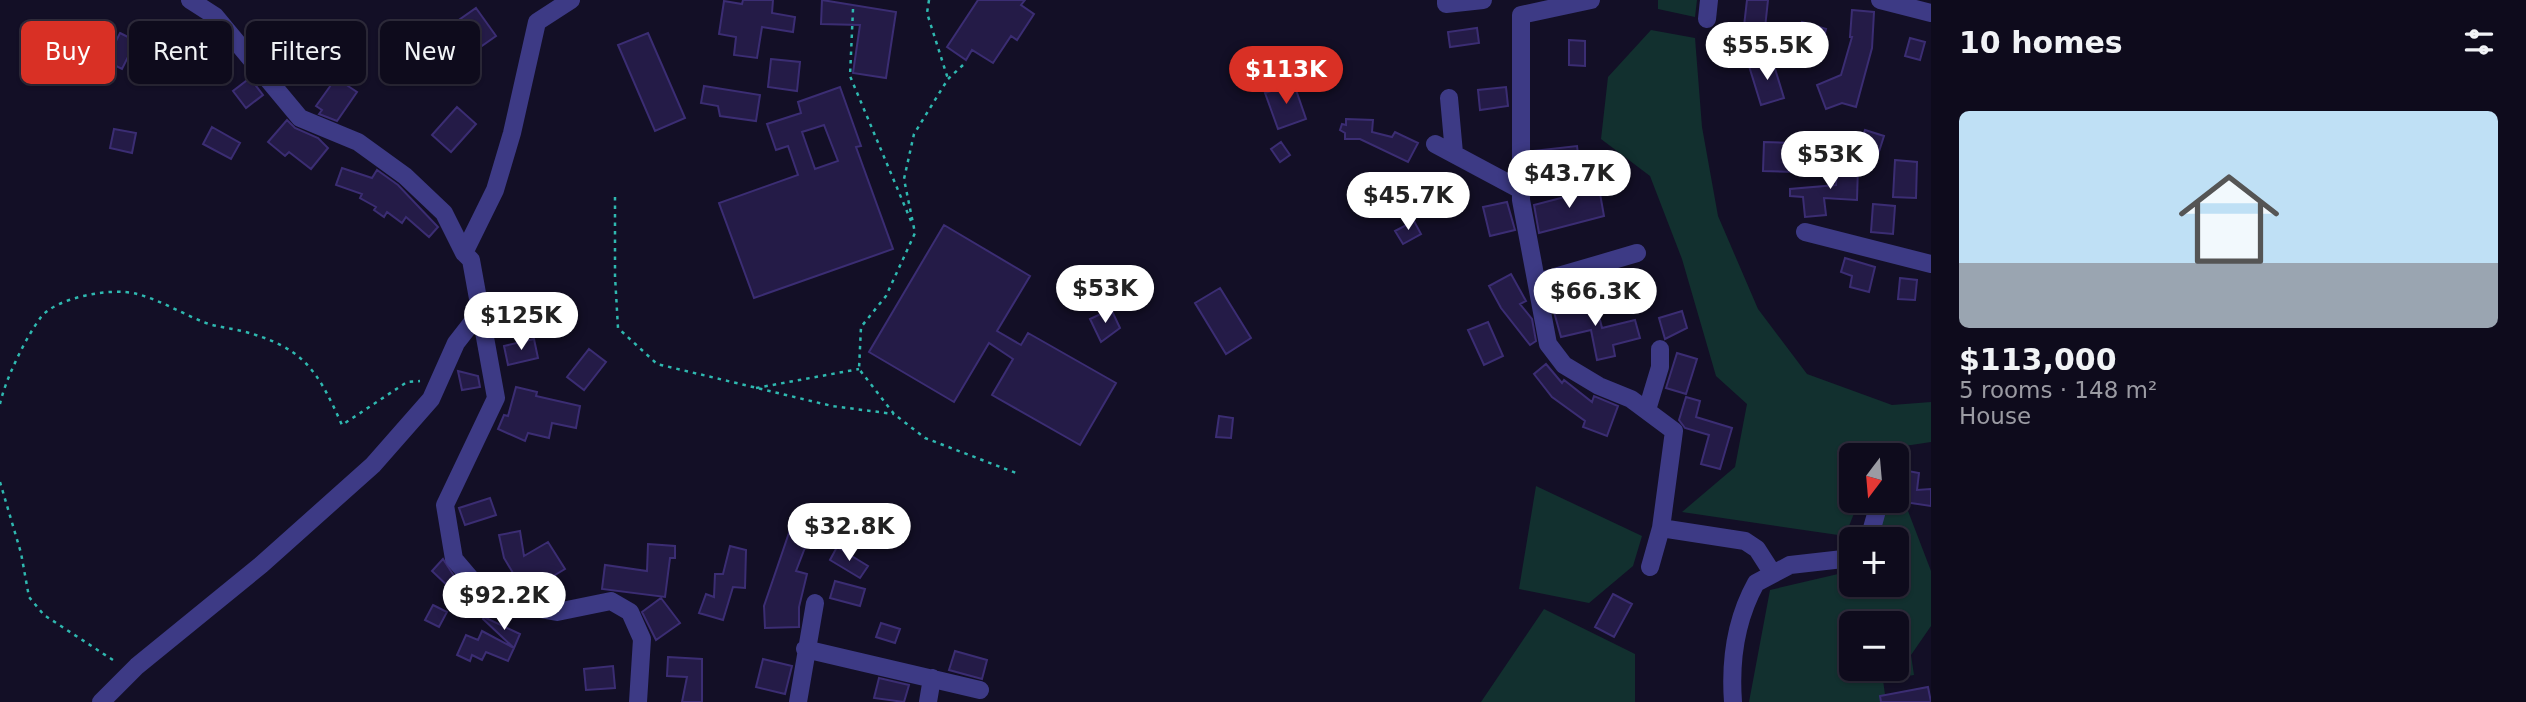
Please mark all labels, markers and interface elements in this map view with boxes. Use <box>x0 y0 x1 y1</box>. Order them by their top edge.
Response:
chip: Buy <box>21 21 115 84</box>
chip: Rent <box>129 21 232 84</box>
chip: Filters <box>246 21 366 84</box>
chip: New <box>380 21 480 84</box>
pin: $55.5K <box>1710 22 1824 82</box>
icon: filters <box>2460 23 2498 61</box>
text: 10 homes <box>1959 25 2123 60</box>
text: $55.5K <box>1722 32 1812 58</box>
pin: $113K <box>1237 46 1335 106</box>
text: $113K <box>1245 56 1327 82</box>
pin: $53K <box>1789 132 1871 191</box>
text: $53K <box>1797 141 1863 167</box>
pin: $43.7K <box>1512 150 1626 210</box>
icon: home <box>2166 156 2292 282</box>
text: $43.7K <box>1524 160 1614 186</box>
pin: $45.7K <box>1351 173 1465 232</box>
text: $45.7K <box>1363 182 1453 208</box>
pin: $53K <box>1064 266 1146 325</box>
pin: $66.3K <box>1538 268 1652 328</box>
text: $53K <box>1072 275 1138 301</box>
text: $66.3K <box>1550 278 1640 304</box>
pin: $125K <box>472 292 570 352</box>
text: $125K <box>480 302 562 328</box>
text: $113,000 <box>1959 342 2117 377</box>
text: 5 rooms · 148 m² <box>1959 377 2157 403</box>
text: House <box>1959 403 2031 429</box>
north arrow <box>1839 443 1909 513</box>
map controls <box>1839 443 1909 681</box>
pin: $32.8K <box>792 504 906 563</box>
text: $32.8K <box>804 513 894 539</box>
button: + <box>1839 527 1909 597</box>
pin: $92.2K <box>447 572 561 632</box>
text: $92.2K <box>459 582 549 608</box>
button: − <box>1839 611 1909 681</box>

